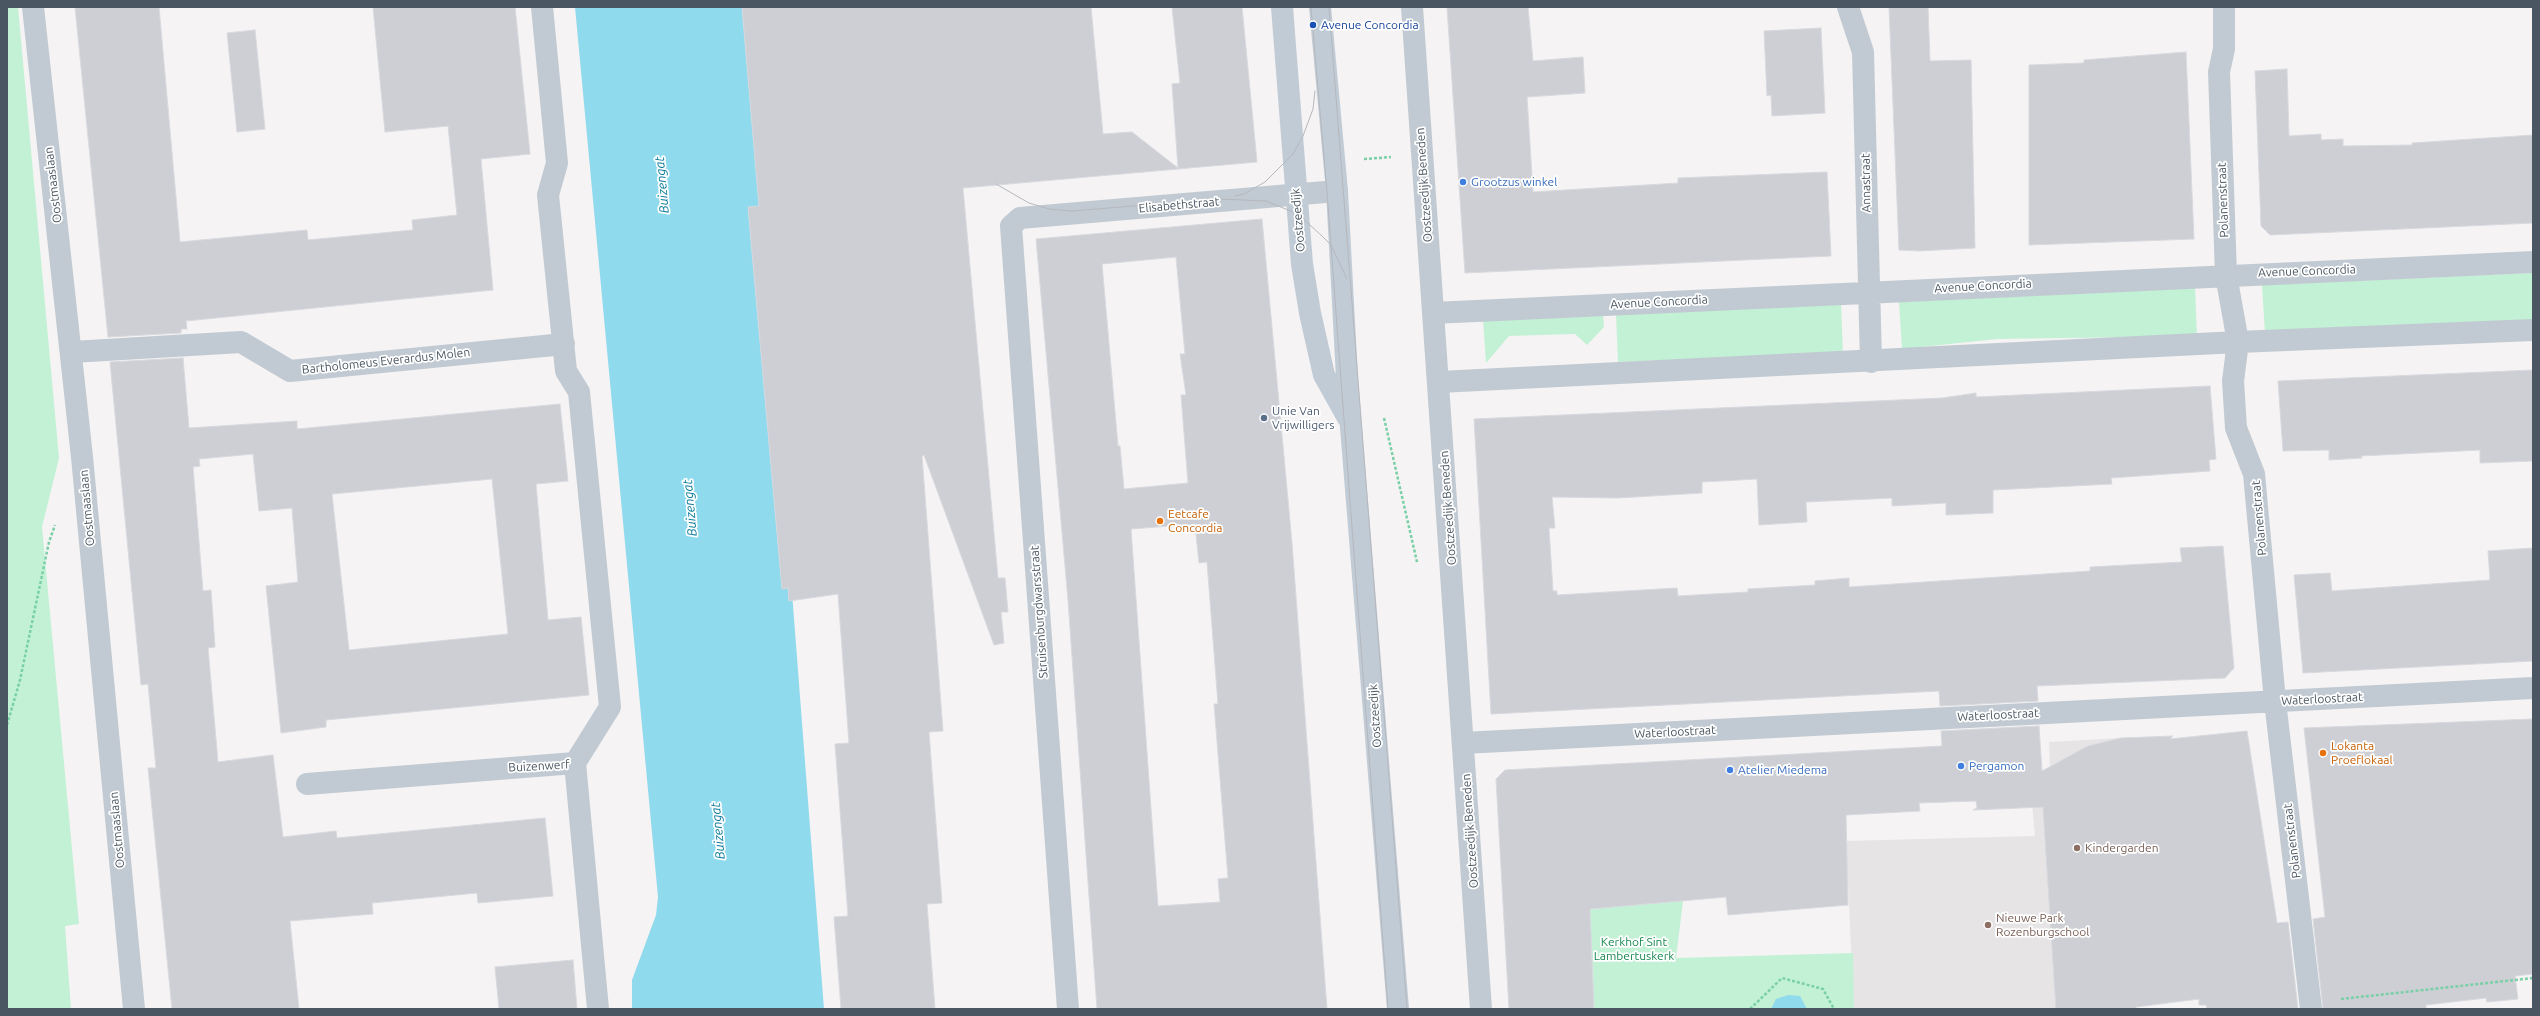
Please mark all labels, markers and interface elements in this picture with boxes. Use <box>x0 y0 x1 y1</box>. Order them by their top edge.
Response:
place label: Avenue Concordia <box>1321 18 1419 32</box>
marker: Avenue Concordia <box>1308 20 1318 30</box>
street label: Oostzeedijk Beneden <box>1413 127 1435 243</box>
street label: Oostmaaslaan <box>41 146 65 224</box>
street label: Annastraat <box>1858 153 1874 213</box>
water label: Buizengat <box>652 156 672 214</box>
street label: Polanenstraat <box>2214 162 2232 238</box>
place label: Grootzus winkel <box>1471 175 1557 189</box>
marker: Grootzus winkel <box>1458 177 1468 187</box>
street label: Oostzeedijk <box>1288 188 1308 252</box>
street label: Elisabethstraat <box>1138 194 1220 216</box>
street label: Avenue Concordia <box>2258 262 2356 280</box>
street label: Avenue Concordia <box>1934 276 2032 296</box>
street label: Avenue Concordia <box>1610 292 1708 312</box>
street label: Bartholomeus Everardus Molen <box>301 345 471 377</box>
place label: Unie Van Vrijwilligers <box>1272 404 1334 432</box>
marker: Unie Van Vrijwilligers <box>1259 413 1269 423</box>
street label: Oostzeedijk Beneden <box>1437 450 1459 566</box>
street label: Oostmaaslaan <box>76 469 98 547</box>
water label: Buizengat <box>680 479 700 537</box>
street label: Polanenstraat <box>2249 480 2269 556</box>
place label: Eetcafe Concordia <box>1168 507 1222 535</box>
marker: Eetcafe Concordia <box>1155 516 1165 526</box>
street label: Struisenburgdwarsstraat <box>1027 545 1051 679</box>
street label: Oostzeedijk <box>1366 684 1384 748</box>
street label: Waterloostraat <box>2281 690 2363 708</box>
street label: Waterloostraat <box>1957 706 2039 724</box>
street label: Waterloostraat <box>1634 723 1716 741</box>
place label: Lokanta Proeflokaal <box>2331 739 2393 767</box>
marker: Lokanta Proeflokaal <box>2318 748 2328 758</box>
street label: Buizenwerf <box>508 757 570 775</box>
place label: Pergamon <box>1969 759 2024 773</box>
marker: Pergamon <box>1956 761 1966 771</box>
place label: Atelier Miedema <box>1738 763 1827 777</box>
marker: Atelier Miedema <box>1725 765 1735 775</box>
street label: Oostzeedijk Beneden <box>1459 773 1481 889</box>
street label: Oostmaaslaan <box>106 791 128 869</box>
water label: Buizengat <box>708 802 728 860</box>
street label: Polanenstraat <box>2280 803 2304 879</box>
place label: Kindergarden <box>2085 841 2159 855</box>
marker: Kindergarden <box>2072 843 2082 853</box>
place label: Nieuwe Park Rozenburgschool <box>1996 911 2089 939</box>
marker: Nieuwe Park Rozenburgschool <box>1983 920 1993 930</box>
park label: Kerkhof Sint Lambertuskerk <box>1594 935 1674 963</box>

